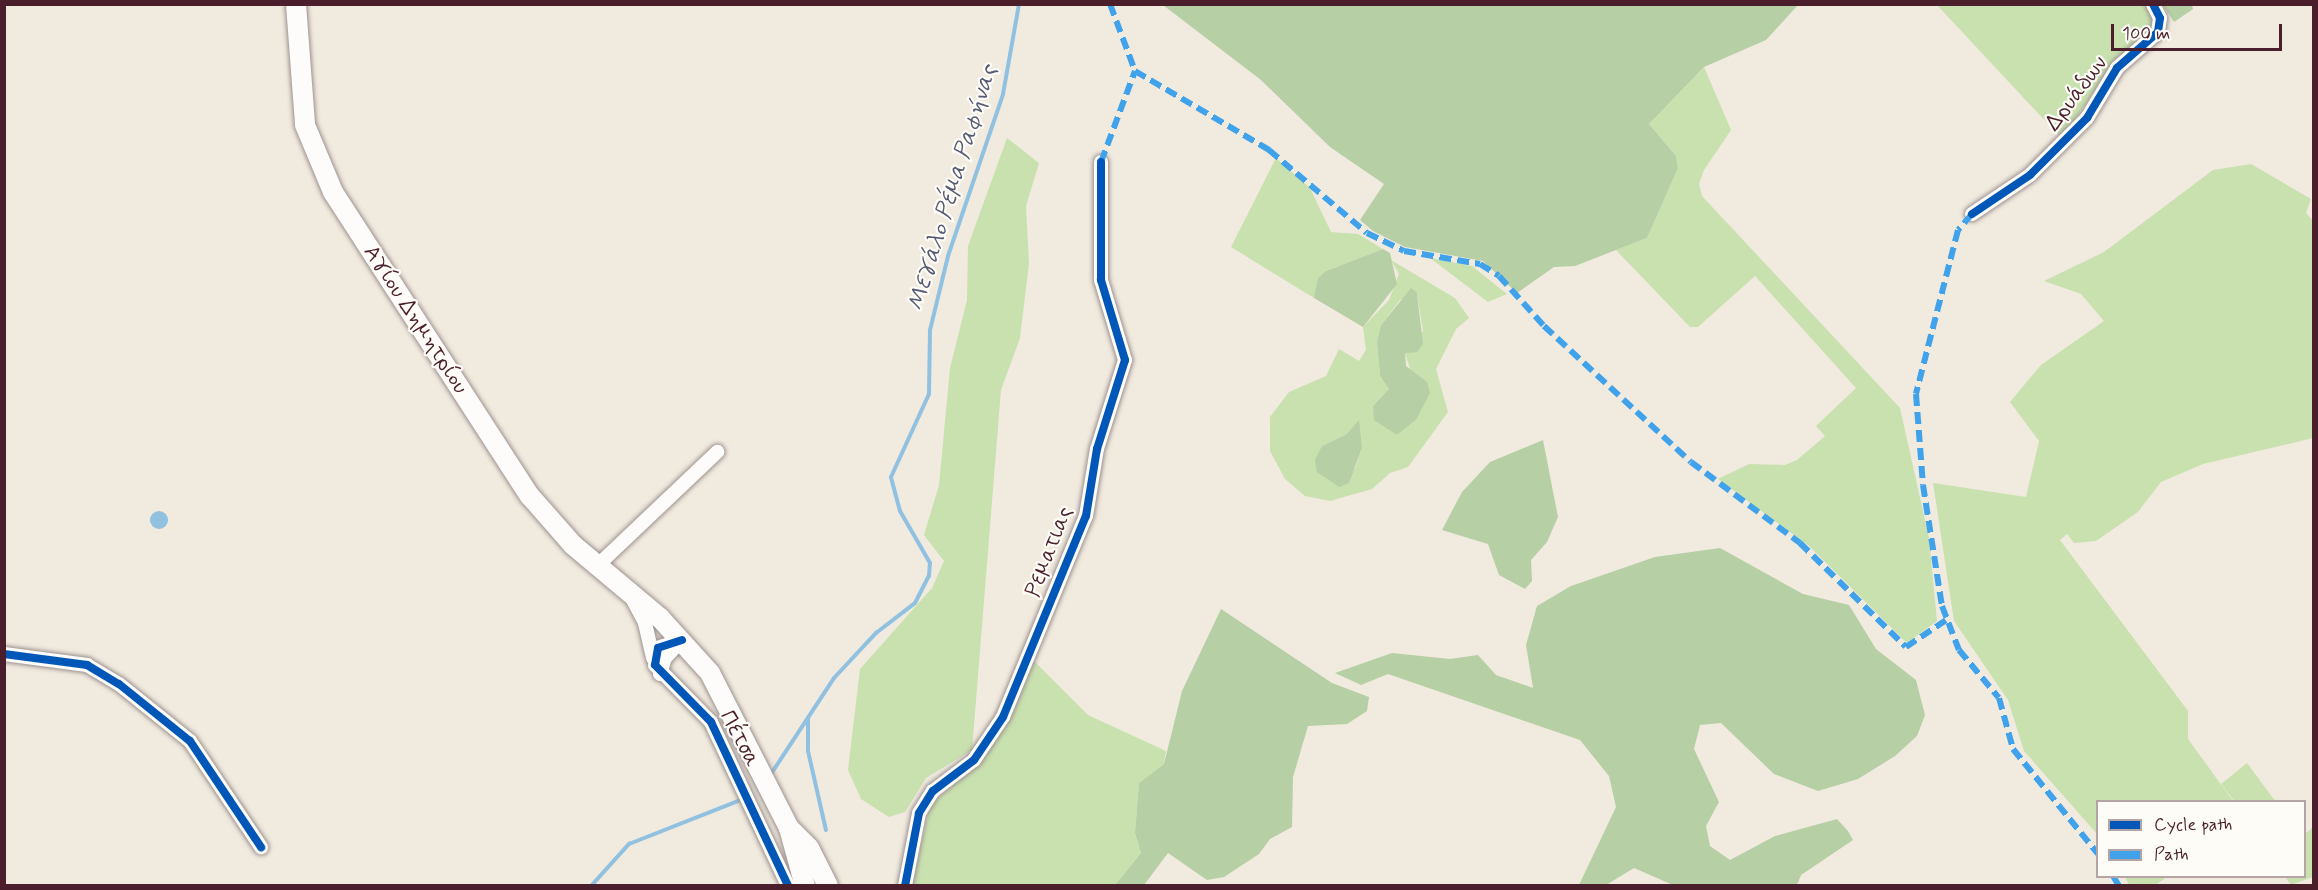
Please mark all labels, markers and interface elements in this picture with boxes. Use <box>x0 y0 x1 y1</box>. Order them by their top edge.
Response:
scale bar <box>2114 12 2285 50</box>
text: 100 m <box>2122 22 2170 46</box>
street label: Δρυάδων <box>2040 51 2114 137</box>
water label: Μεγάλο Ρέμα Ραφήνας <box>902 62 1004 314</box>
street label: Αγίου Δημητρίου <box>357 241 473 399</box>
street label: Ρεματιας <box>1021 503 1079 601</box>
street label: Πέτσα <box>713 706 765 772</box>
legend <box>2096 800 2306 878</box>
text: Cycle path <box>2154 813 2232 837</box>
text: Path <box>2154 843 2189 867</box>

